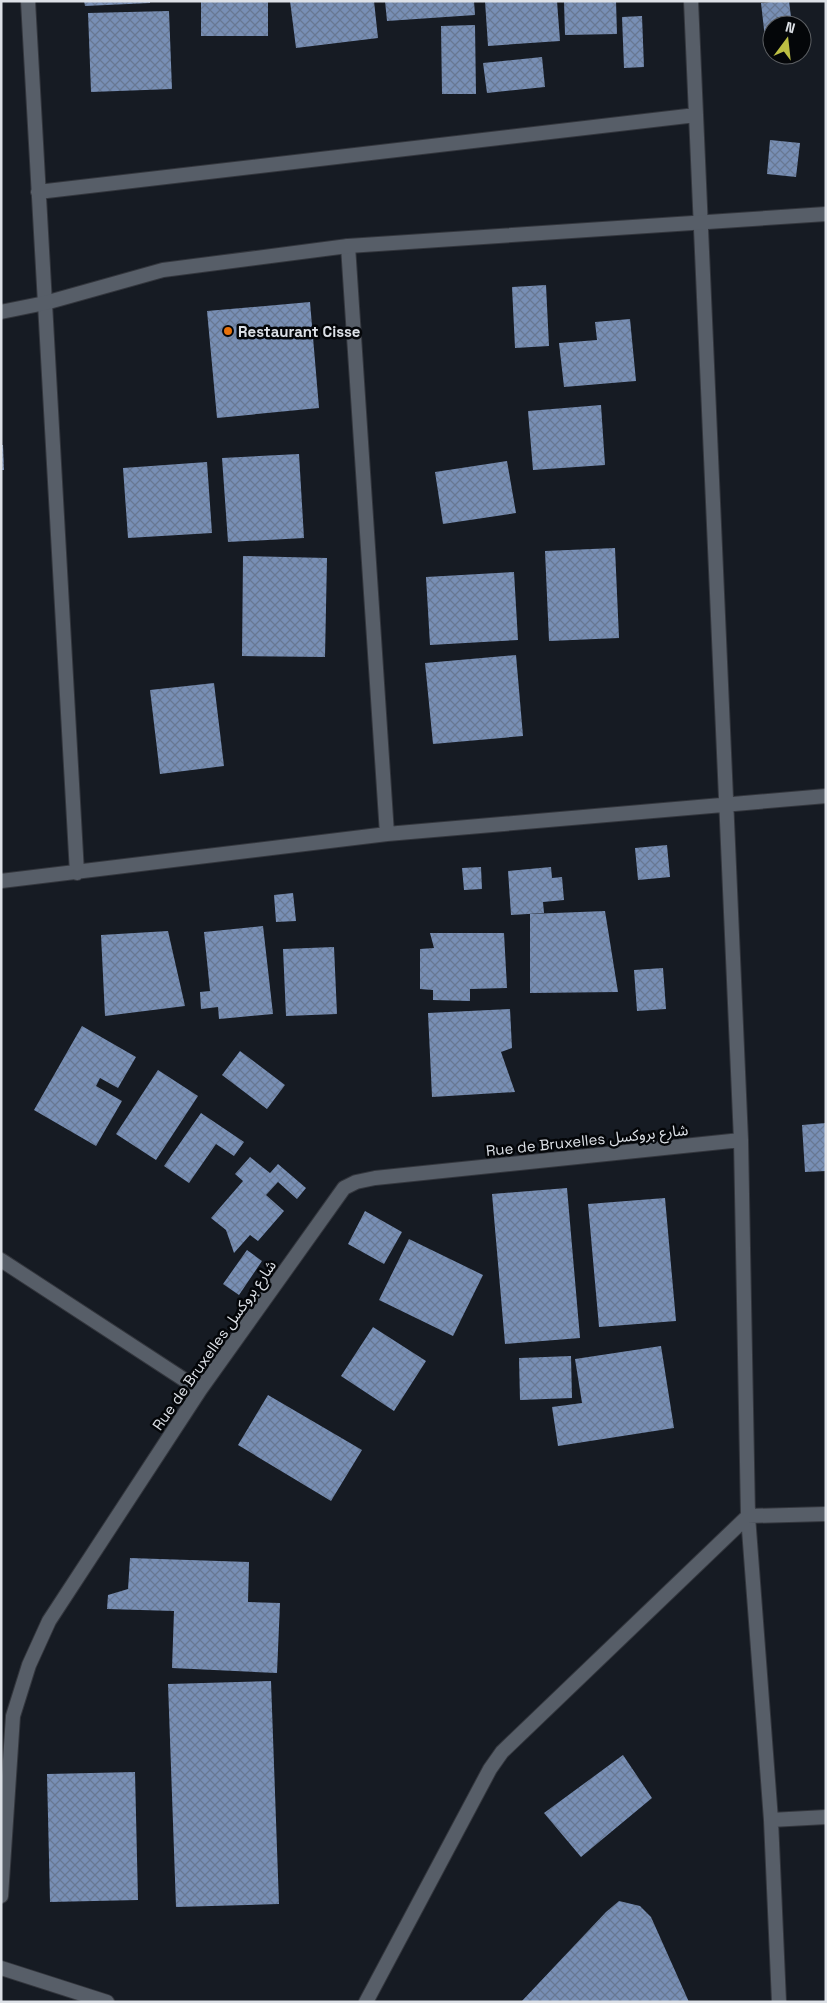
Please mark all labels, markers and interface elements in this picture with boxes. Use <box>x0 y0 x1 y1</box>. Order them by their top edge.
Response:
north arrow <box>762 15 812 65</box>
text: N <box>783 18 797 37</box>
place label: Restaurant Cisse <box>238 322 361 341</box>
marker: Restaurant Cisse <box>222 325 234 337</box>
street label: Rue de Bruxelles شارع بروكسل <box>485 1120 690 1163</box>
street label: Rue de Bruxelles شارع بروكسل <box>148 1256 283 1436</box>

